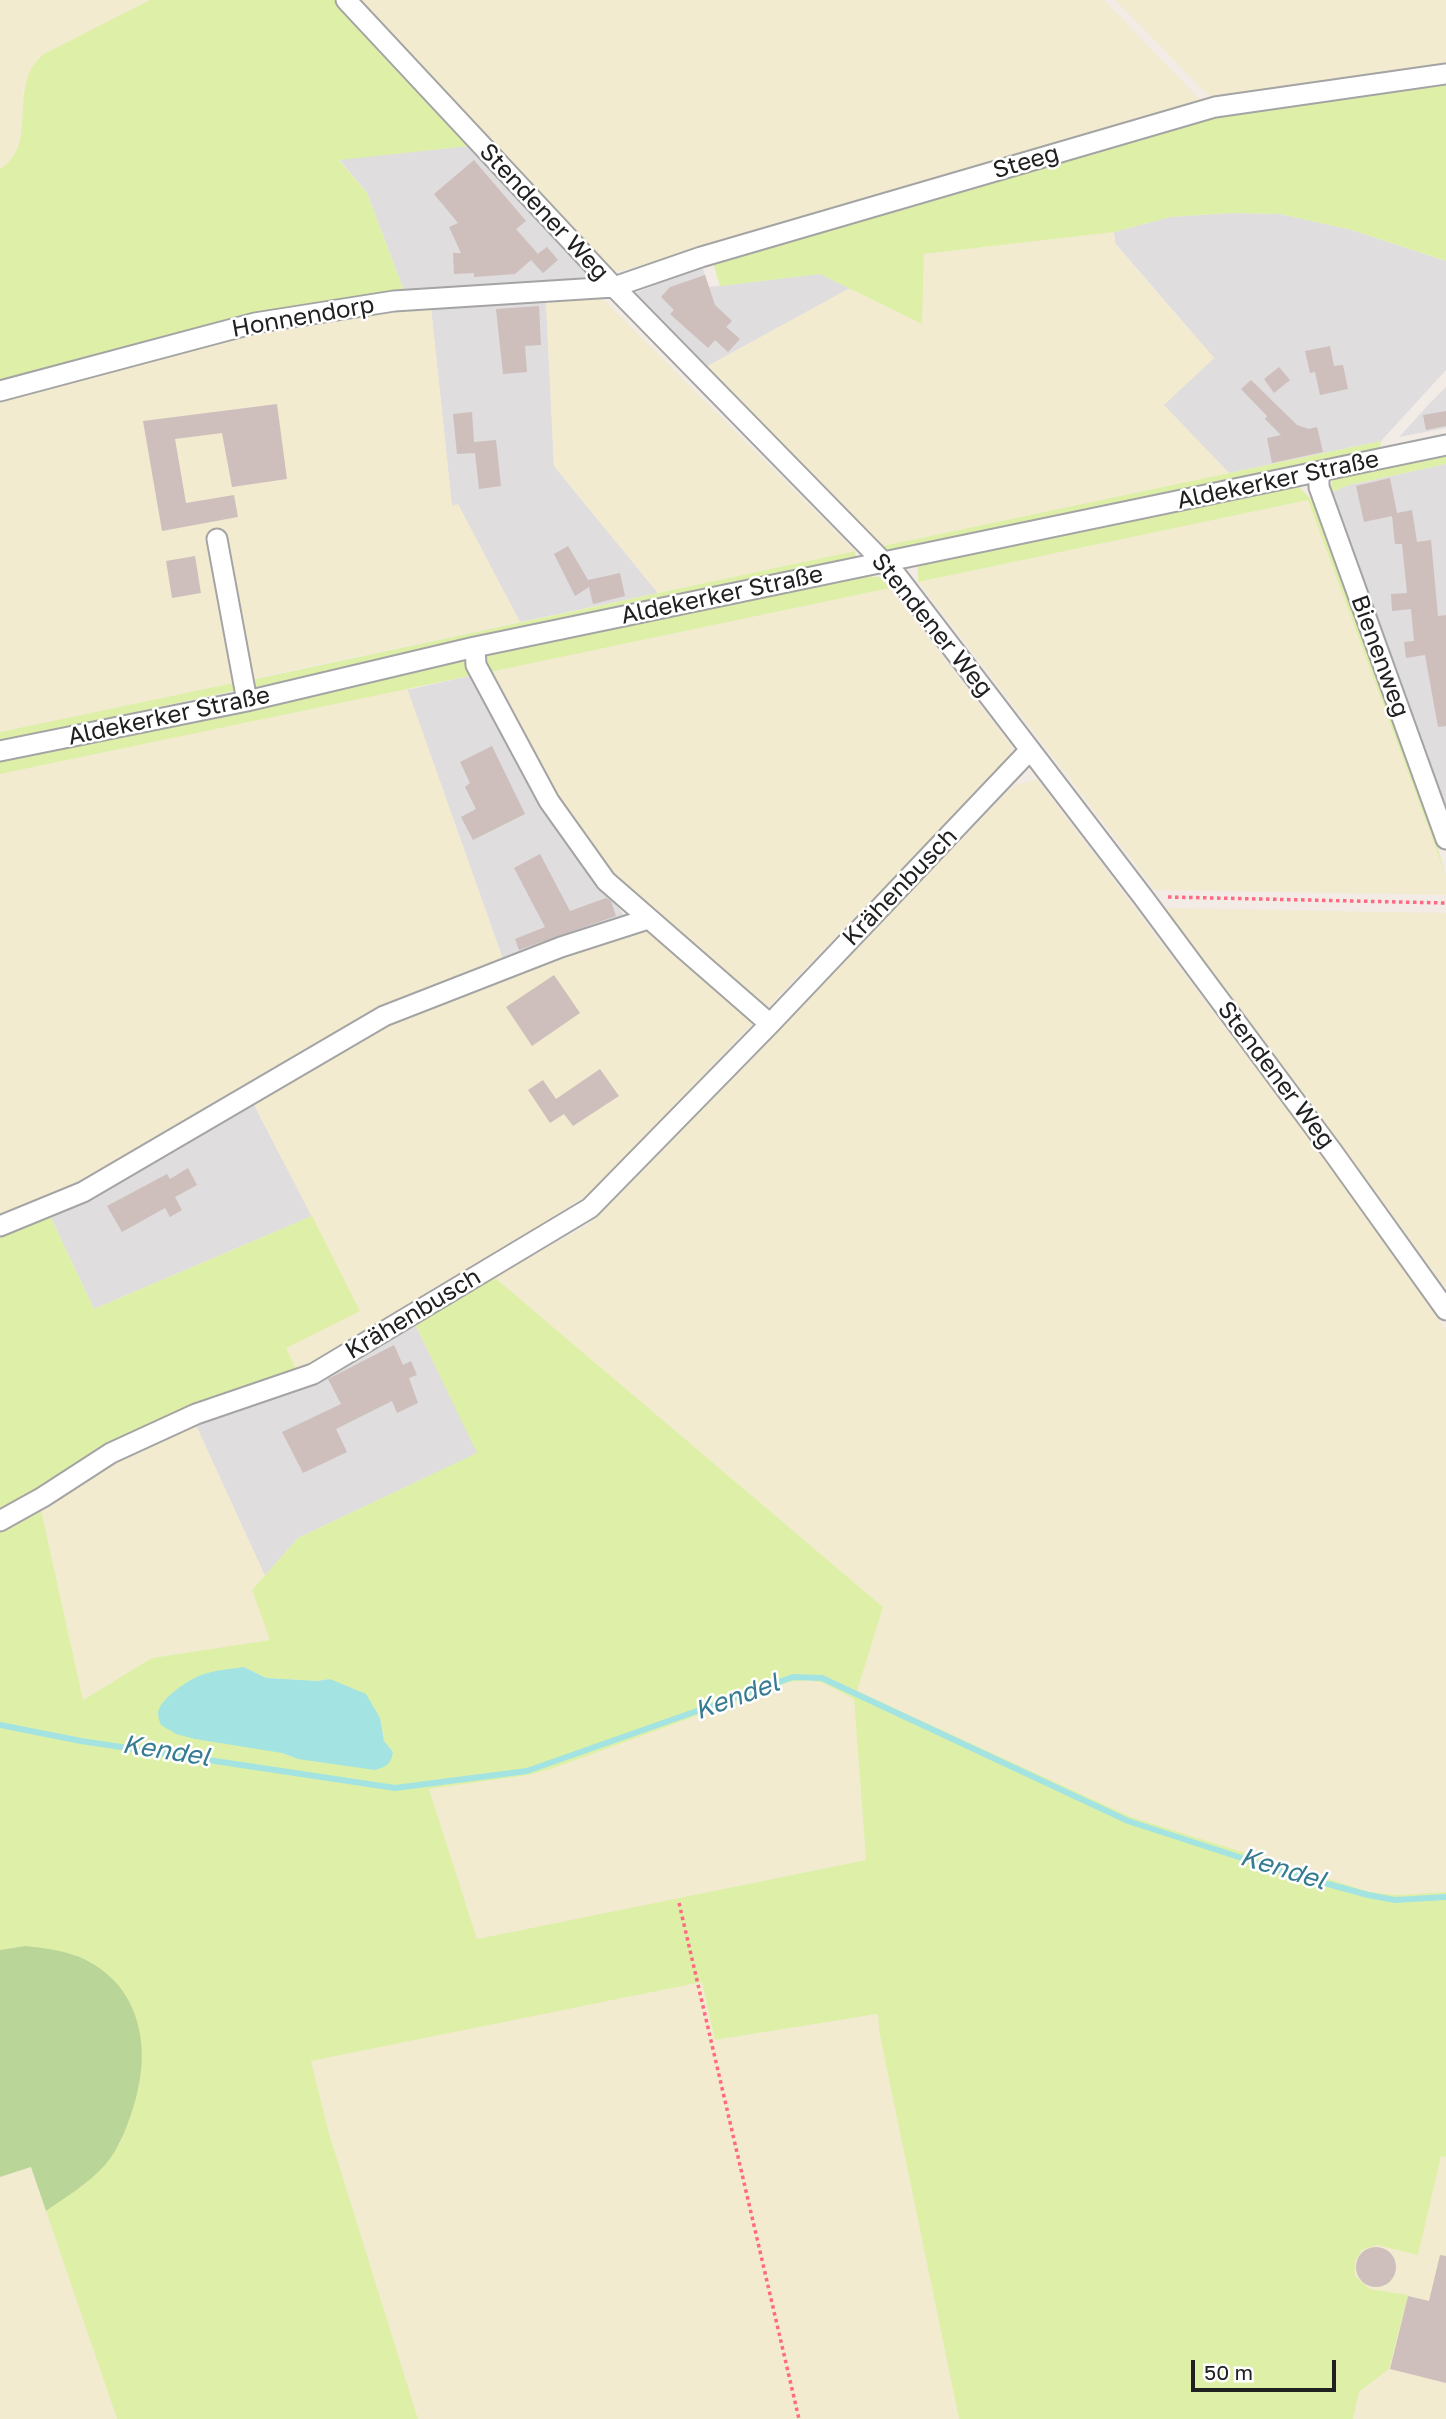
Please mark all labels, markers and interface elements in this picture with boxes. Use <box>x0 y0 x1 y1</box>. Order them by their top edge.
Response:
street label: Stendener Weg <box>473 138 615 286</box>
street label: Steeg <box>990 139 1062 185</box>
street label: Honnendorp <box>230 290 376 344</box>
street label: Aldekerker Straße <box>1175 445 1381 515</box>
street label: Stendener Weg <box>865 547 999 703</box>
street label: Aldekerker Straße <box>619 560 825 630</box>
street label: Bienenweg <box>1345 591 1415 721</box>
street label: Aldekerker Straße <box>66 681 272 751</box>
street label: Krähenbusch <box>837 822 963 952</box>
street label: Stendener Weg <box>1211 996 1341 1154</box>
street label: Krähenbusch <box>340 1262 486 1366</box>
water label: Kendel <box>690 1667 784 1727</box>
water label: Kendel <box>120 1729 212 1773</box>
water label: Kendel <box>1236 1841 1330 1897</box>
scale bar <box>1194 2346 1339 2390</box>
text: 50 m <box>1204 2359 1253 2385</box>

